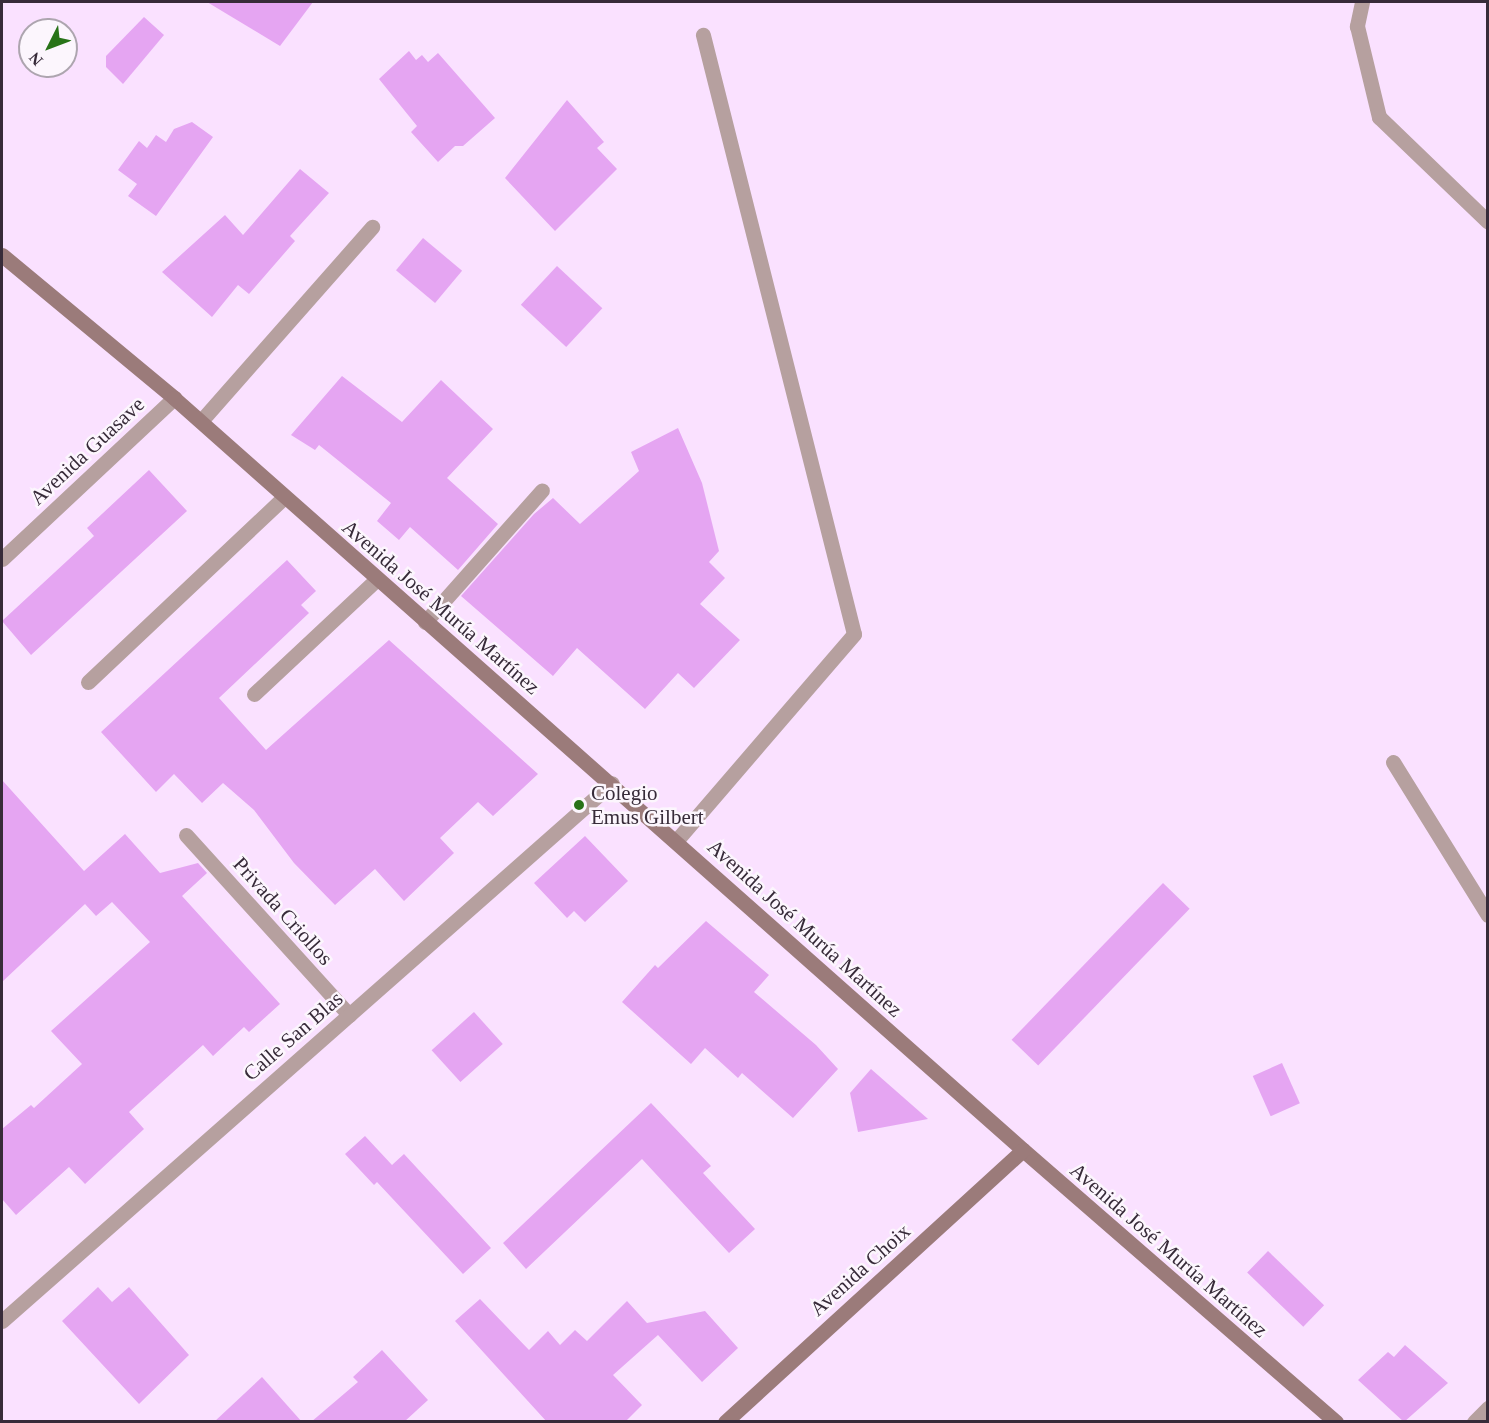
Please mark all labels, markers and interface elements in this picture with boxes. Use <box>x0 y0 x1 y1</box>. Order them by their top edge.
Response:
north arrow <box>18 18 78 78</box>
text: N <box>26 49 46 69</box>
street label: Avenida Guasave <box>25 392 149 510</box>
street label: Avenida José Murúa Martínez <box>337 514 545 700</box>
place label: Colegio Emus Gilbert <box>591 780 704 830</box>
marker: Colegio Emus Gilbert <box>572 798 586 812</box>
street label: Avenida José Murúa Martínez <box>702 834 908 1022</box>
street label: Privada Criollos <box>228 852 338 970</box>
street label: Calle San Blas <box>238 986 348 1086</box>
street label: Avenida José Murúa Martínez <box>1065 1157 1273 1343</box>
street label: Avenida Choix <box>805 1218 915 1322</box>

